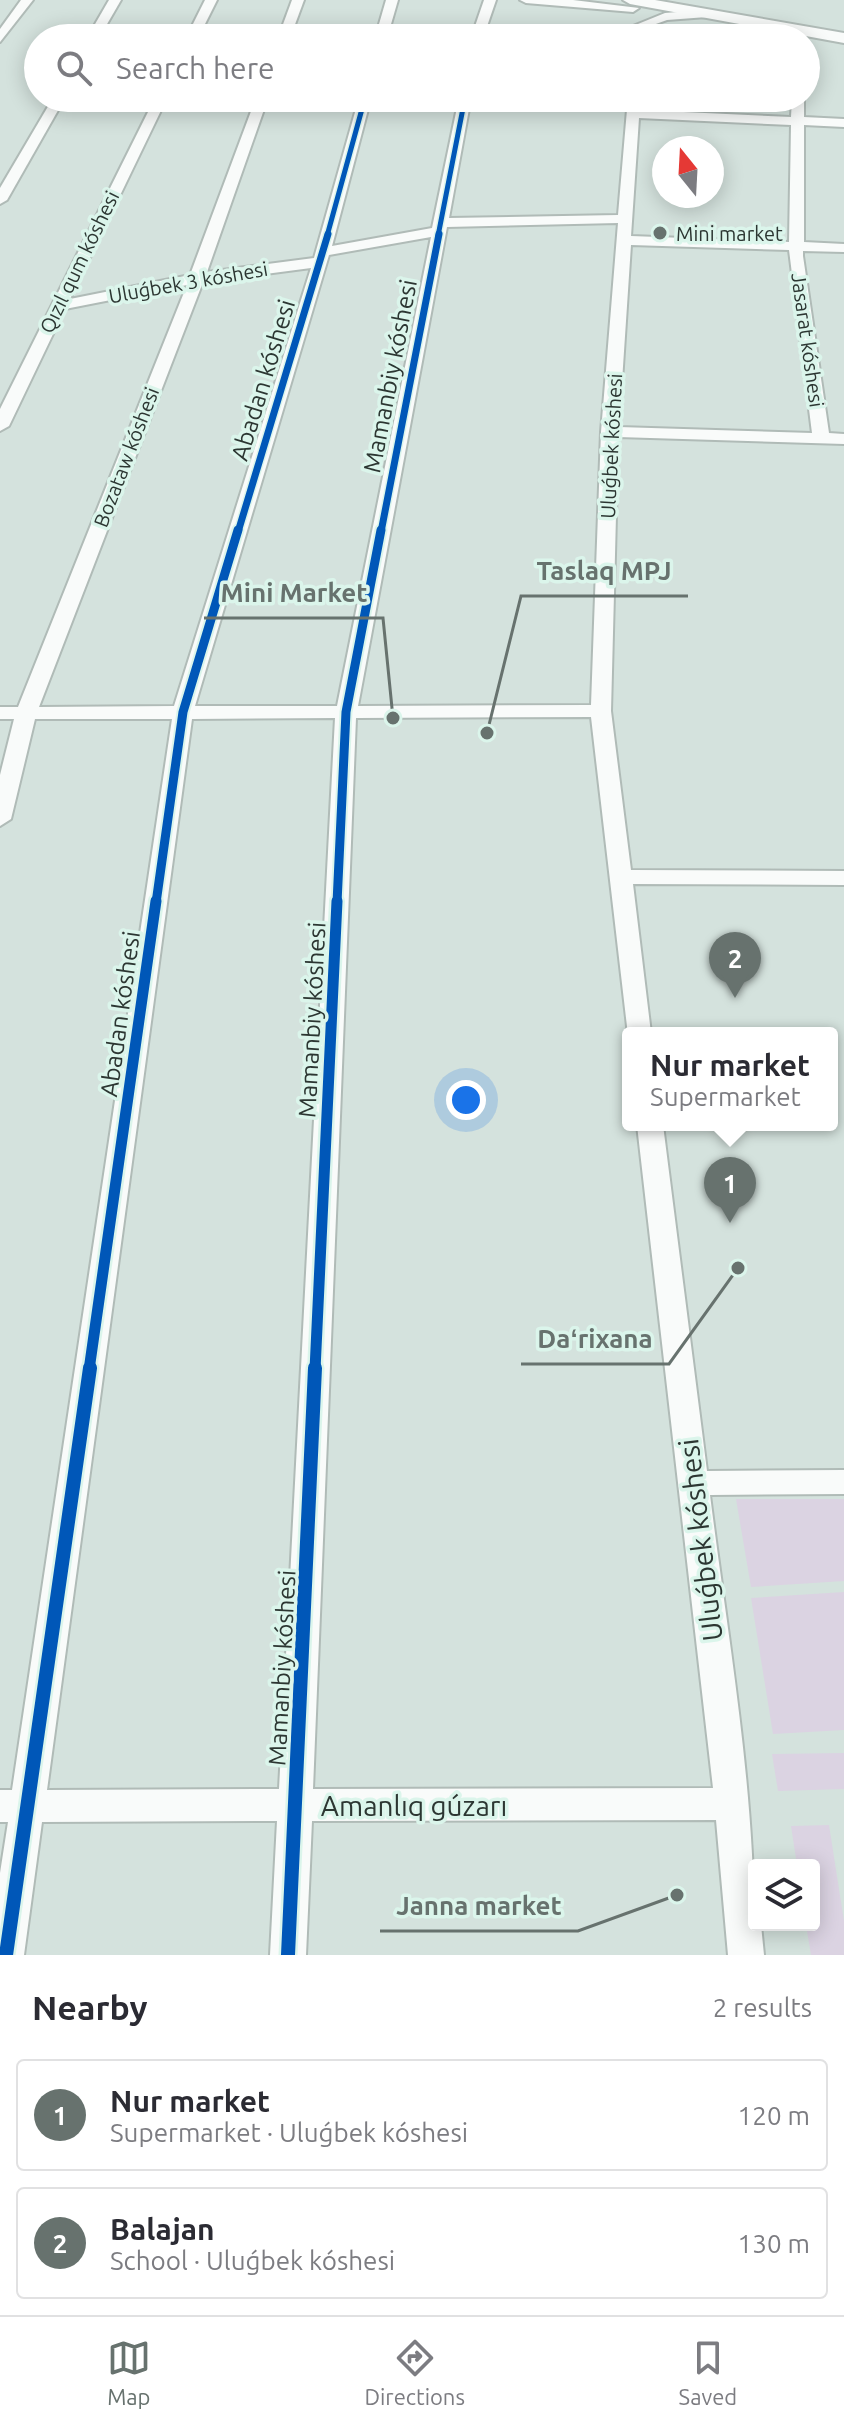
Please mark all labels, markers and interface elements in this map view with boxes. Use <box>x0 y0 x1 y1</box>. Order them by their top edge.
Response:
search box <box>24 24 820 112</box>
icon: search <box>52 46 96 90</box>
text: Search here <box>116 51 275 85</box>
north arrow <box>652 136 724 208</box>
street label: Qızıl qum kóshesi <box>35 187 123 337</box>
place label: Mini market <box>676 222 783 245</box>
marker: Mini market <box>651 224 669 242</box>
street label: Uluǵbek 3 kóshesi <box>107 257 269 307</box>
street label: Jasarat kóshesi <box>787 271 829 409</box>
street label: Mamanbiy kóshesi <box>358 277 422 475</box>
street label: Abadan kóshesi <box>226 296 300 464</box>
street label: Uluǵbek kóshesi <box>596 373 626 519</box>
street label: Bozataw kóshesi <box>89 384 163 530</box>
callout: Taslaq MPJ <box>521 546 688 596</box>
text: Taslaq MPJ <box>536 556 672 585</box>
callout: Mini Market <box>204 568 383 618</box>
text: Mini Market <box>221 578 367 607</box>
street label: Mamanbiy kóshesi <box>293 921 331 1119</box>
street label: Abadan kóshesi <box>95 930 145 1098</box>
pin: 2 <box>709 932 761 998</box>
popup <box>622 1027 838 1131</box>
text: Nur market <box>650 1048 810 1082</box>
your location <box>446 1080 486 1120</box>
text: Supermarket <box>650 1082 801 1111</box>
pin: 1 <box>704 1157 756 1223</box>
callout: Daʻrixana <box>521 1314 669 1364</box>
text: Daʻrixana <box>537 1324 653 1353</box>
street label: Uluǵbek kóshesi <box>672 1437 728 1643</box>
street label: Mamanbiy kóshesi <box>263 1569 301 1767</box>
street label: Amanlıq gúzarı <box>321 1790 507 1821</box>
map controls <box>748 1859 820 1931</box>
button: layers <box>748 1859 820 1931</box>
callout: Janna market <box>380 1881 578 1931</box>
text: Janna market <box>396 1891 562 1920</box>
text: Nearby <box>32 1988 147 2026</box>
text: 2 results <box>713 1993 812 2022</box>
text: Nur market <box>110 2084 270 2118</box>
text: 1 <box>53 2101 67 2130</box>
text: 120 m <box>738 2101 810 2130</box>
text: Supermarket · Uluǵbek kóshesi <box>110 2118 468 2147</box>
text: Balajan <box>110 2212 215 2246</box>
text: 2 <box>53 2229 67 2258</box>
text: 130 m <box>738 2229 810 2258</box>
text: School · Uluǵbek kóshesi <box>110 2246 395 2275</box>
tab: Map <box>107 2336 151 2409</box>
tab: Directions <box>364 2336 465 2409</box>
tab: Saved <box>679 2336 737 2409</box>

